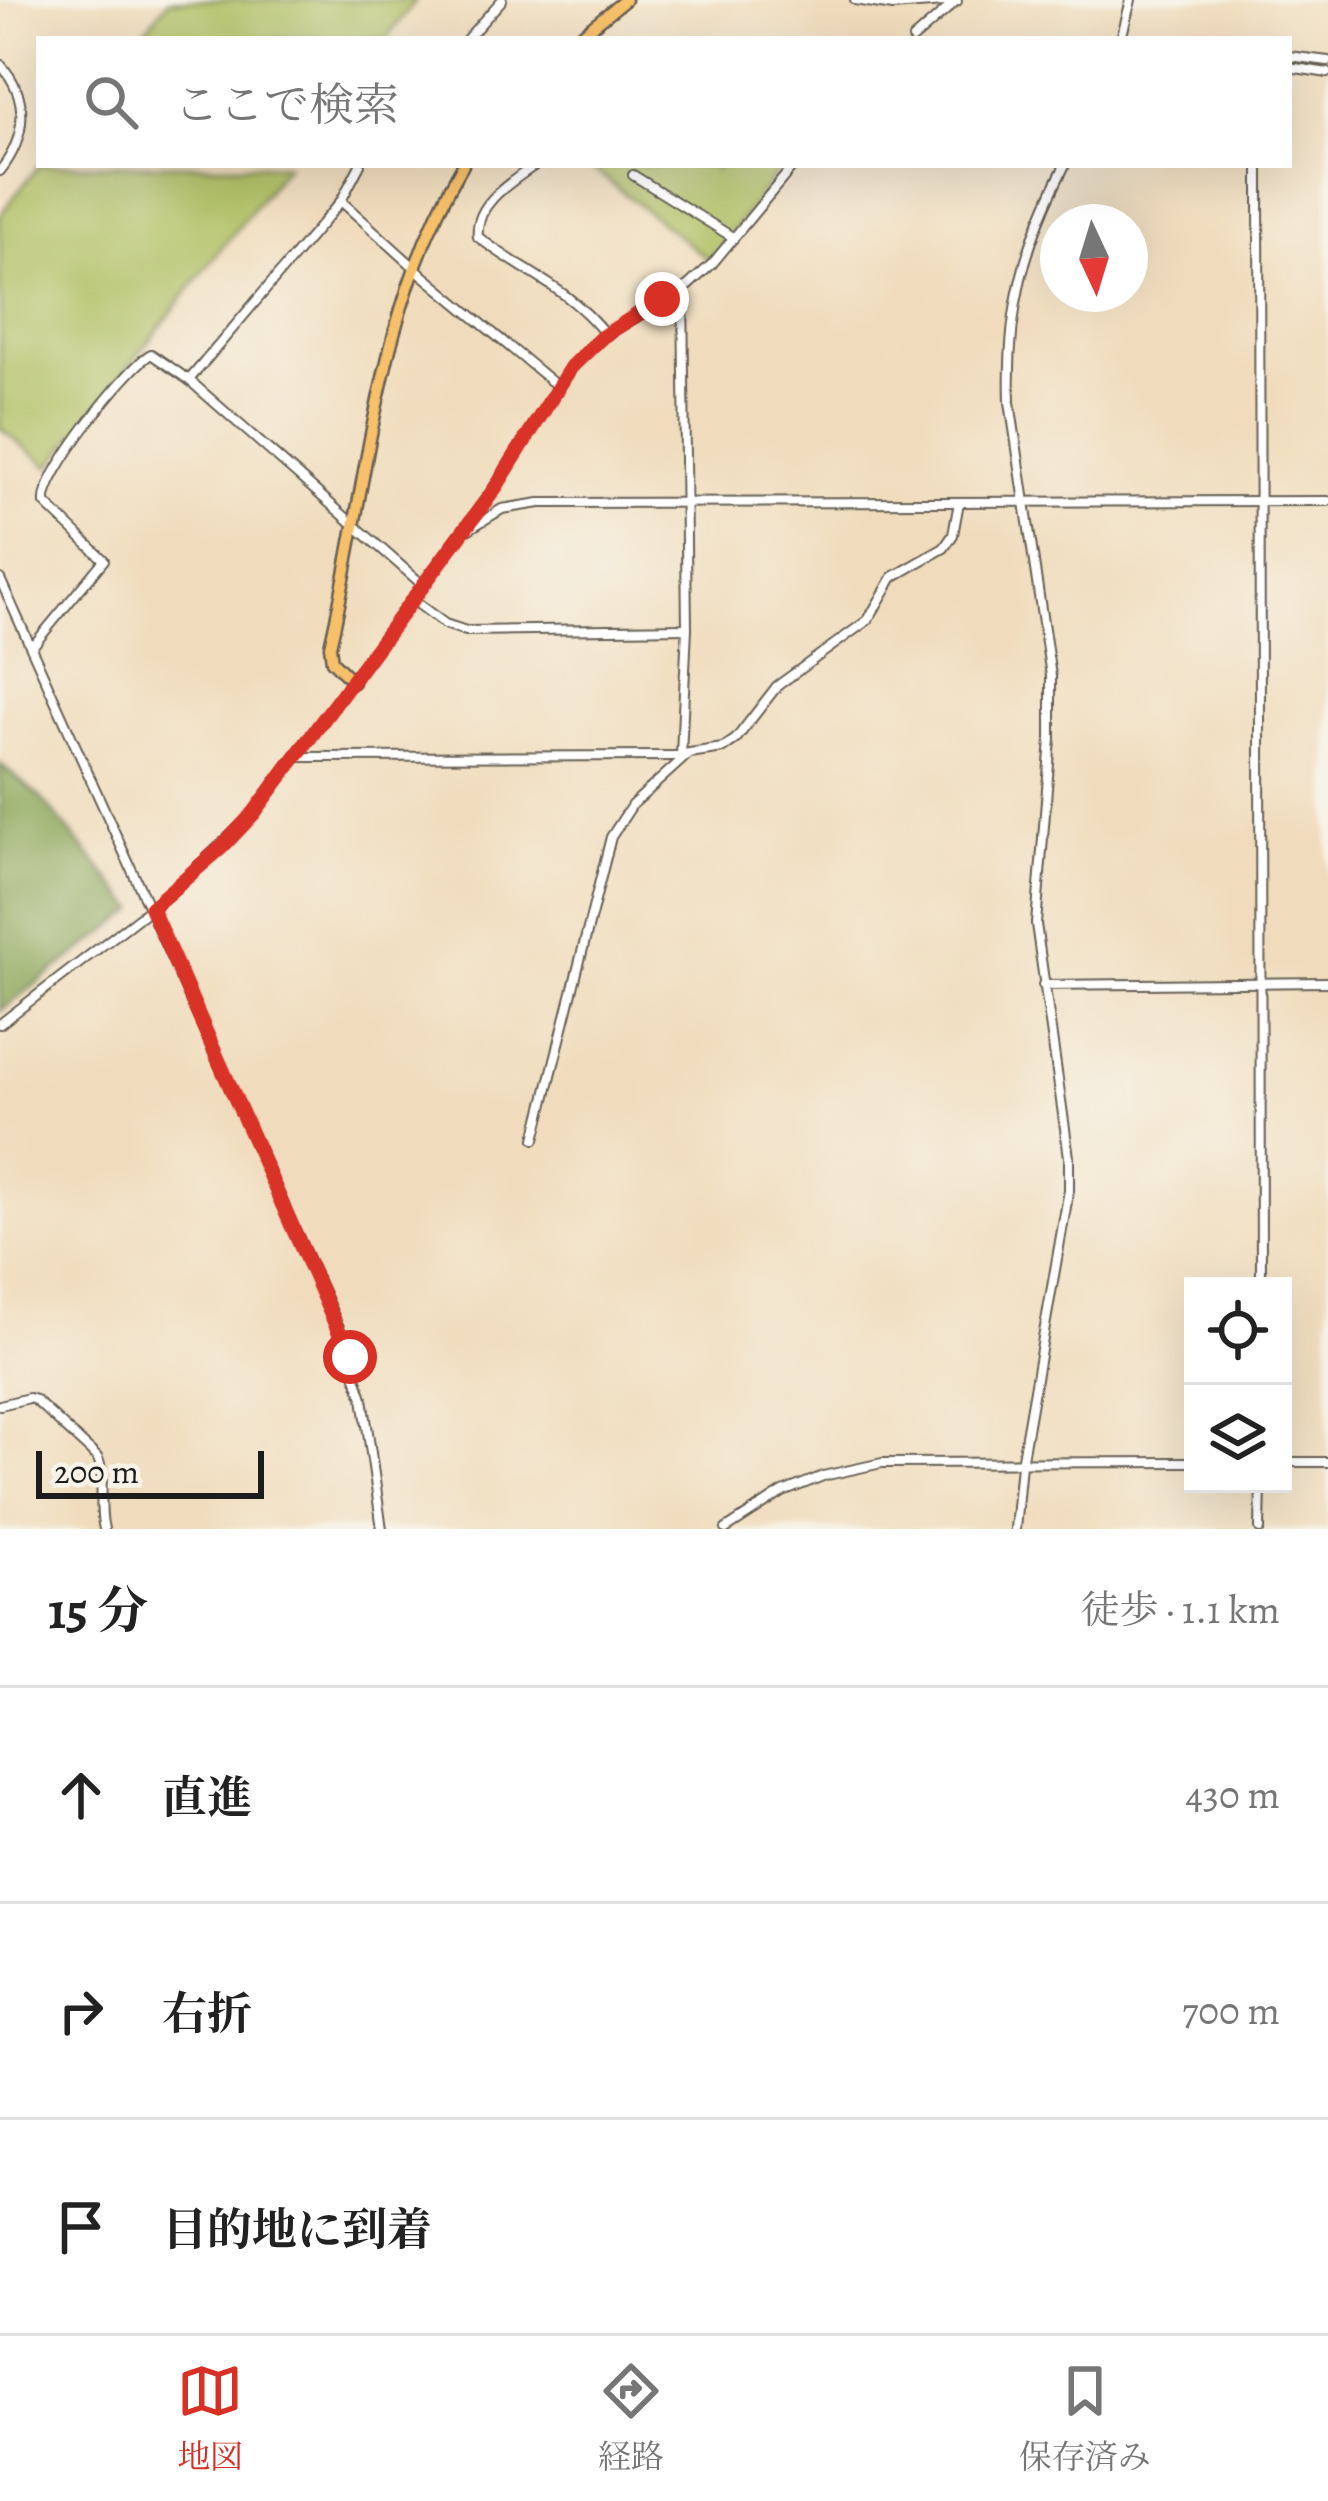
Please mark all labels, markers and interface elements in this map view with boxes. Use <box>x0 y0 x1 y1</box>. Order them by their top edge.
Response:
search box <box>36 36 1292 168</box>
icon: search <box>78 69 144 135</box>
text: ここで検索 <box>174 74 399 136</box>
north arrow <box>1040 204 1148 312</box>
route end <box>635 272 689 326</box>
map controls <box>1184 1277 1292 1493</box>
button: locate <box>1184 1277 1292 1385</box>
route start <box>323 1330 377 1384</box>
button: layers <box>1184 1385 1292 1493</box>
scale bar <box>36 1445 264 1498</box>
text: 200 m <box>54 1449 139 1494</box>
text: 15 分 <box>48 1576 148 1646</box>
text: 徒歩 · 1.1 km <box>1081 1583 1280 1636</box>
icon: ahead <box>48 1762 114 1828</box>
text: 直進 <box>162 1767 252 1829</box>
text: 430 m <box>1185 1768 1280 1821</box>
icon: right <box>48 1978 114 2044</box>
text: 右折 <box>162 1983 252 2045</box>
text: 700 m <box>1182 1984 1280 2037</box>
icon: arrive <box>48 2194 114 2260</box>
text: 目的地に到着 <box>162 2199 432 2261</box>
tab: 地図 <box>177 2358 243 2479</box>
tab: 経路 <box>598 2358 664 2479</box>
tab: 保存済み <box>1019 2358 1151 2479</box>

